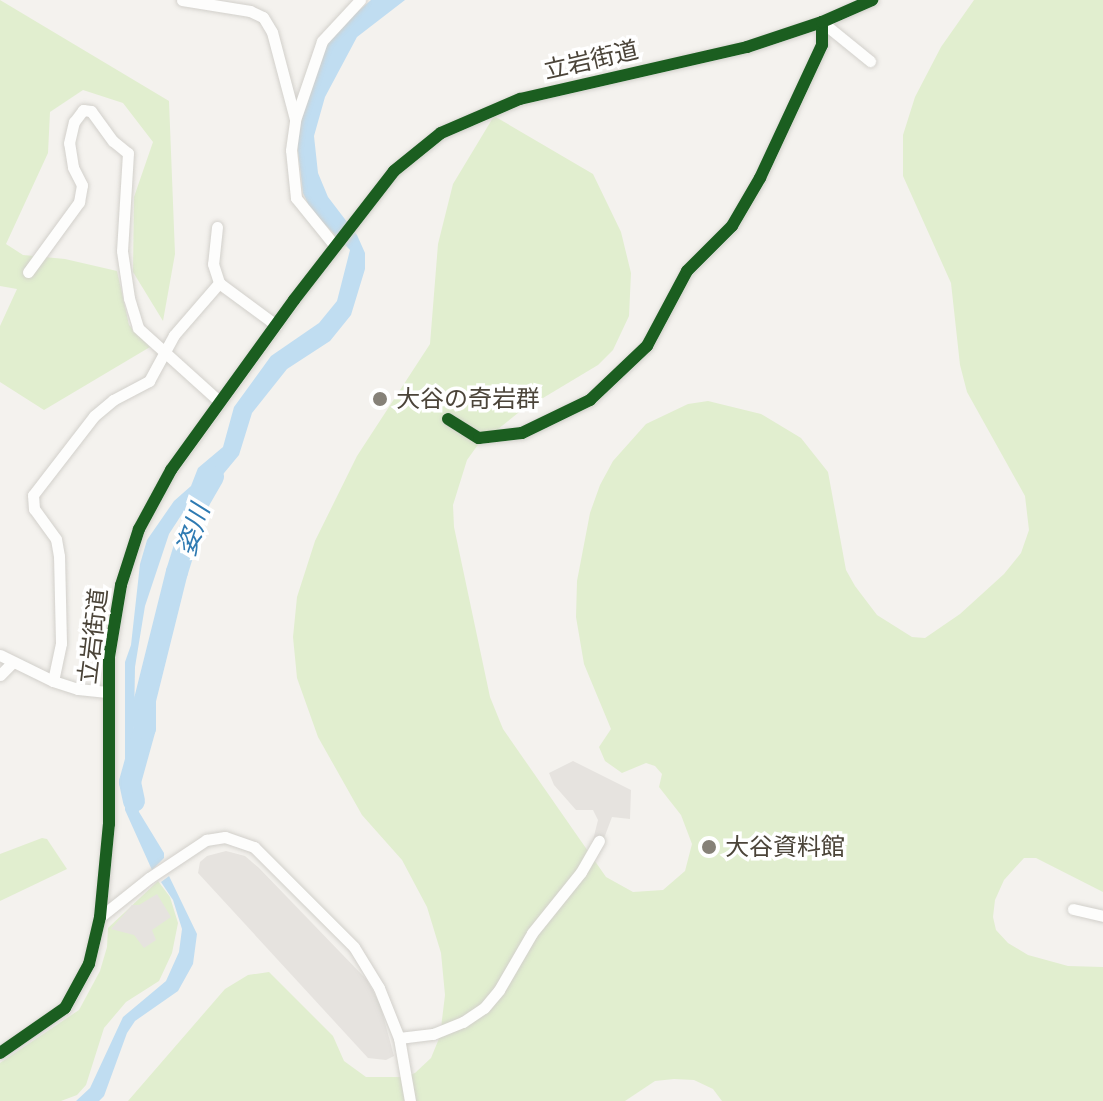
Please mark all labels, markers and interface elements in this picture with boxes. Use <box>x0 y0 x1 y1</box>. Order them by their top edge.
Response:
street label: 立岩街道 <box>541 35 641 85</box>
place label: 大谷の奇岩群 <box>396 385 540 413</box>
marker: 大谷の奇岩群 <box>371 390 389 408</box>
water label: 姿川 <box>170 500 216 560</box>
street label: 立岩街道 <box>73 587 113 685</box>
place label: 大谷資料館 <box>725 833 845 861</box>
marker: 大谷資料館 <box>700 838 718 856</box>

